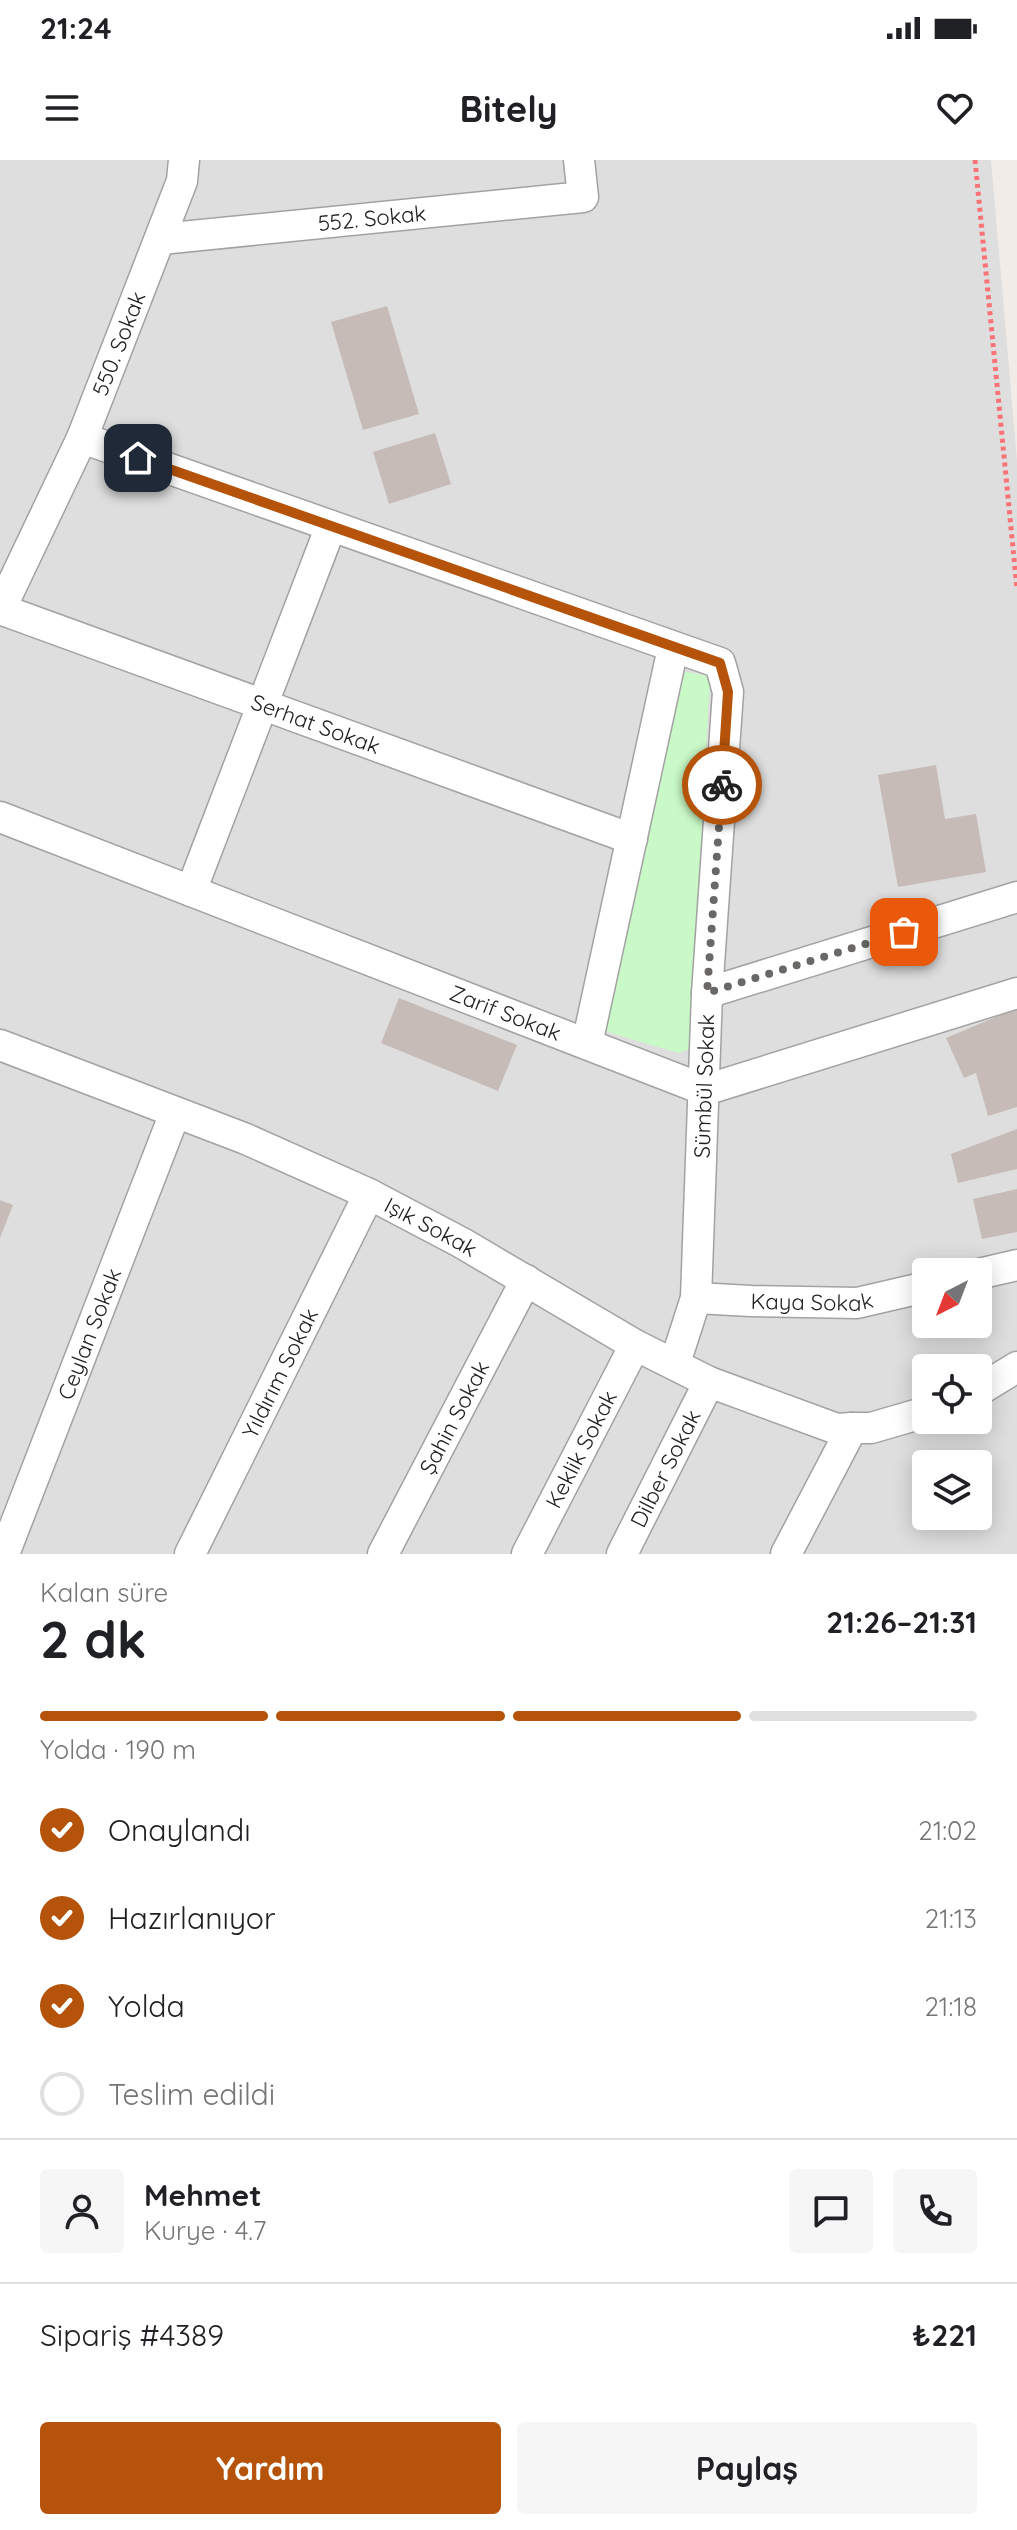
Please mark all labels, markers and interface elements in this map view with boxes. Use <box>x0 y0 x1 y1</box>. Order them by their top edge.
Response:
text: 21:24 <box>40 9 112 47</box>
icon: menu <box>40 86 84 130</box>
text: Bitely <box>459 86 558 131</box>
icon: heart <box>933 86 977 130</box>
street label: 552. Sokak <box>316 199 427 237</box>
street label: 550. Sokak <box>86 287 152 400</box>
pin <box>104 424 172 492</box>
icon: home <box>116 436 160 480</box>
street label: Serhat Sokak <box>247 688 384 760</box>
courier <box>682 745 762 825</box>
icon: bike <box>700 763 744 807</box>
pin <box>870 898 938 966</box>
icon: bag <box>882 910 926 954</box>
street label: Zarif Sokak <box>446 979 565 1047</box>
street label: Sümbül Sokak <box>687 1013 721 1159</box>
street label: Işık Sokak <box>380 1191 482 1263</box>
north arrow <box>912 1258 992 1338</box>
map controls <box>912 1258 992 1530</box>
street label: Ceylan Sokak <box>51 1264 127 1404</box>
street label: Kaya Sokak <box>750 1286 876 1317</box>
street label: Yıldırım Sokak <box>236 1303 324 1443</box>
button: locate <box>912 1354 992 1434</box>
street label: Şahin Sokak <box>413 1356 495 1479</box>
street label: Keklik Sokak <box>539 1386 623 1513</box>
street label: Dilber Sokak <box>624 1405 707 1532</box>
button: layers <box>912 1450 992 1530</box>
text: Kalan süre <box>40 1576 168 1609</box>
text: 21:26–21:31 <box>826 1603 977 1641</box>
text: 2 dk <box>40 1606 146 1671</box>
text: Yolda · 190 m <box>40 1733 196 1766</box>
icon: check <box>40 1808 84 1852</box>
text: Onaylandı <box>108 1811 251 1849</box>
text: 21:02 <box>918 1814 977 1847</box>
icon: check <box>40 1896 84 1940</box>
text: Hazırlanıyor <box>108 1899 276 1937</box>
text: 21:13 <box>925 1902 977 1935</box>
icon: check <box>40 1984 84 2028</box>
text: Yolda <box>108 1987 185 2025</box>
text: 21:18 <box>924 1990 977 2023</box>
text: Teslim edildi <box>108 2075 275 2113</box>
button: person <box>40 2169 124 2253</box>
button: chat <box>789 2169 873 2253</box>
button: phone <box>893 2169 977 2253</box>
text: Mehmet <box>144 2176 261 2214</box>
text: Kurye · 4.7 <box>144 2214 266 2247</box>
text: Sipariş #4389 <box>40 2316 224 2354</box>
text: ₺221 <box>912 2316 977 2354</box>
button: Yardım <box>40 2422 501 2514</box>
button: Paylaş <box>517 2422 977 2514</box>

